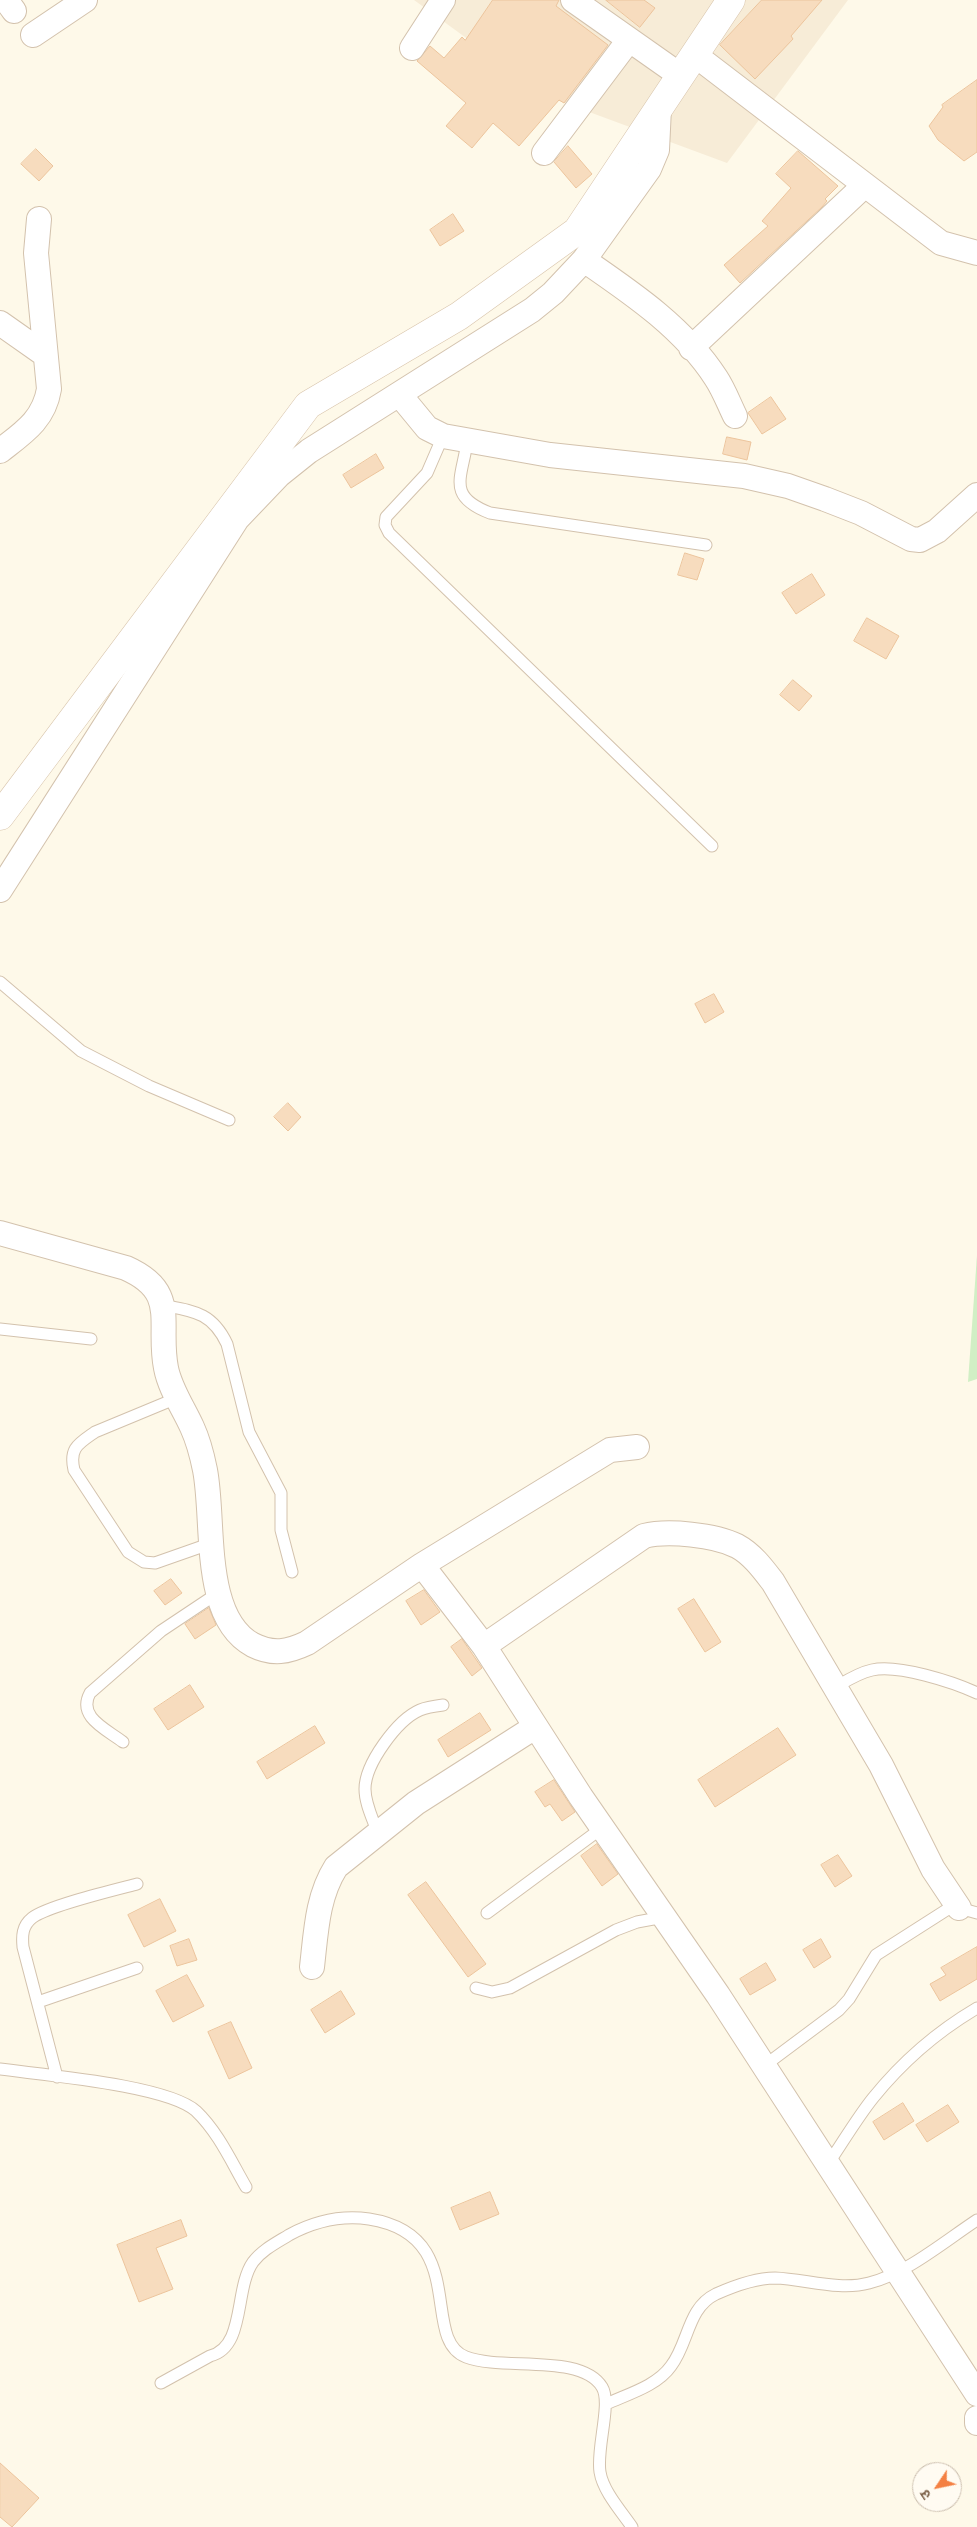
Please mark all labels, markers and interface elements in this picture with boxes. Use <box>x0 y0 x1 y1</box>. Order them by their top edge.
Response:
north arrow <box>912 2462 962 2512</box>
text: उ <box>916 2487 934 2503</box>

